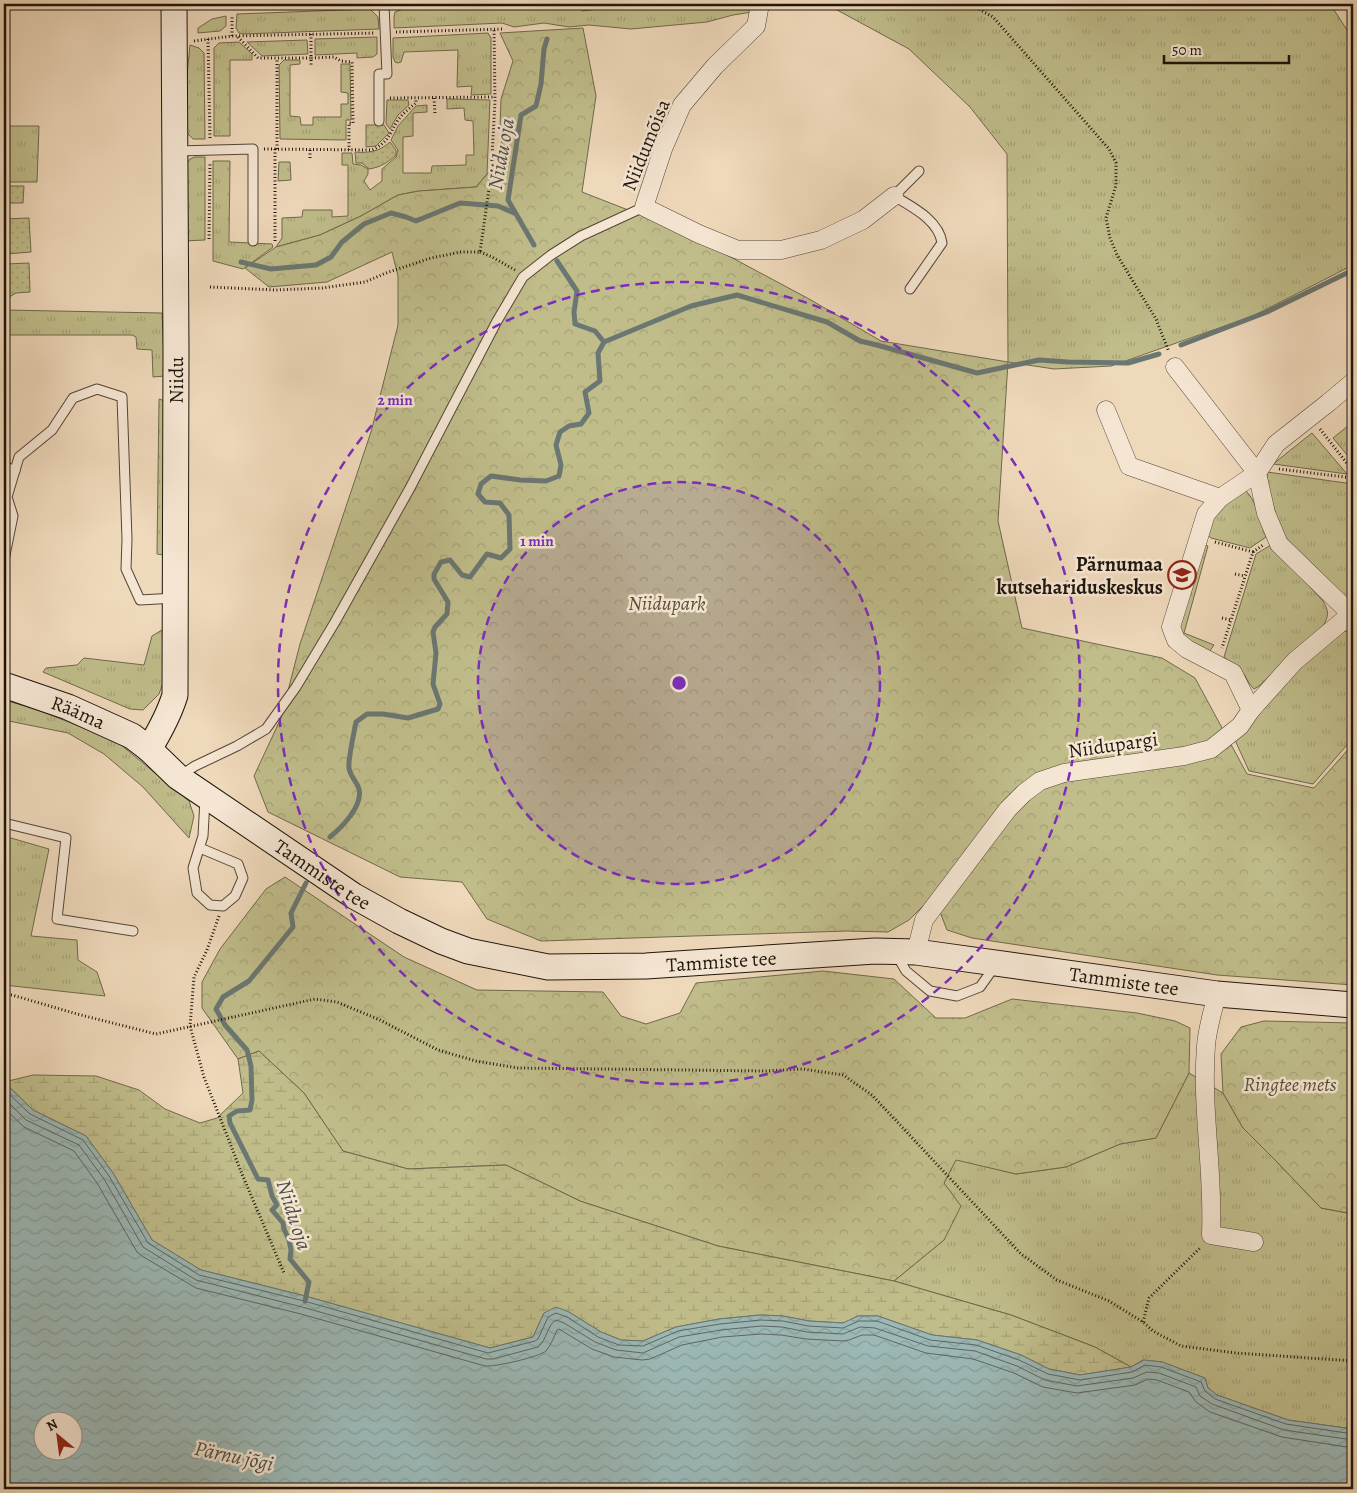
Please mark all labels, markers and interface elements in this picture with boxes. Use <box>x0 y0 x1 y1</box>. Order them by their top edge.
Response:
scale bar <box>1164 32 1290 64</box>
text: 50 m <box>1172 40 1202 60</box>
street label: Niidumõisa <box>615 95 677 195</box>
water label: Niidu oja <box>481 116 521 192</box>
street label: Niidu <box>162 356 189 404</box>
text: 2 min <box>377 390 413 410</box>
text: 1 min <box>520 531 554 551</box>
place label: Pärnumaa kutsehariduskeskus <box>997 551 1163 601</box>
school or university icon: Pärnumaa kutsehariduskeskus <box>1167 560 1197 590</box>
park label: Niidupark <box>628 590 706 617</box>
centre of rings <box>670 674 688 692</box>
street label: Rääma <box>48 689 110 736</box>
street label: Niidupargi <box>1066 725 1160 765</box>
street label: Tammiste tee <box>269 833 375 916</box>
street label: Tammiste tee <box>665 944 777 978</box>
street label: Tammiste tee <box>1068 960 1181 1002</box>
park label: Ringtee mets <box>1243 1071 1337 1098</box>
water label: Niidu oja <box>270 1176 319 1254</box>
north arrow <box>32 1410 82 1460</box>
text: N <box>43 1414 61 1436</box>
water label: Pärnu jõgi <box>192 1434 276 1478</box>

